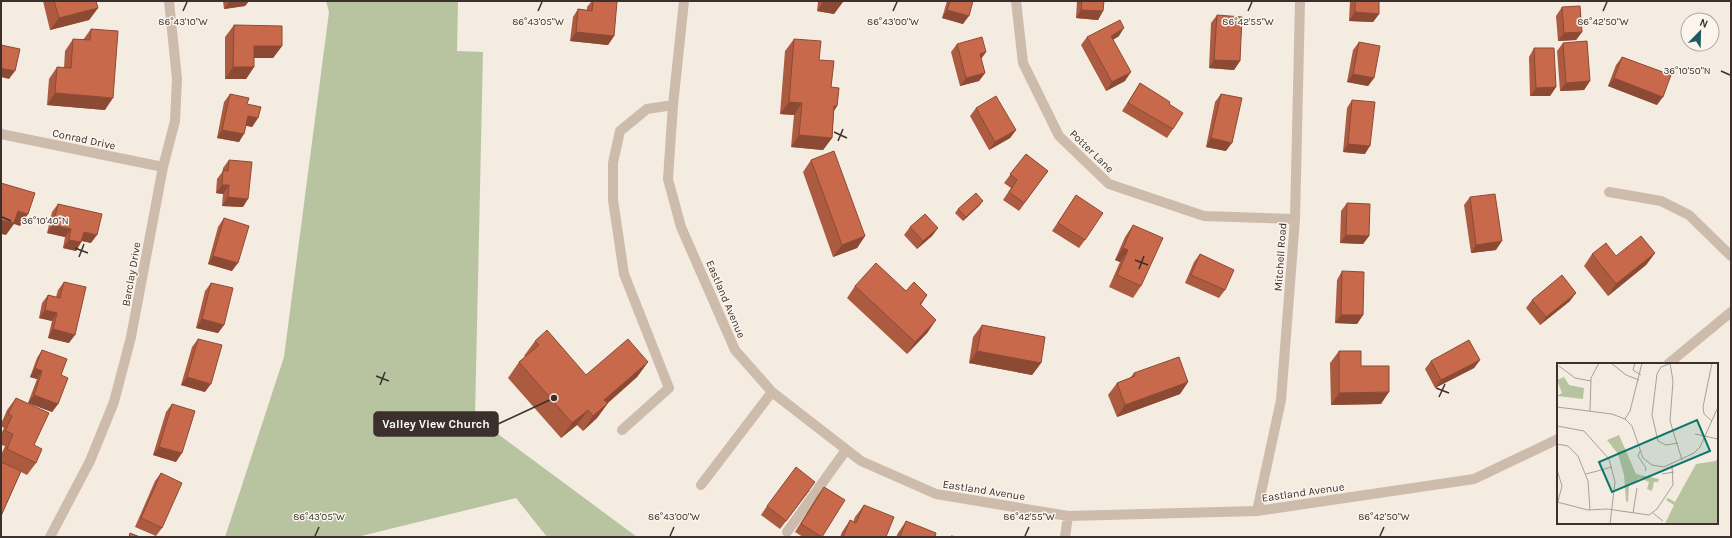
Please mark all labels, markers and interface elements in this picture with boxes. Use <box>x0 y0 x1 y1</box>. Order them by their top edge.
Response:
north arrow <box>1680 12 1720 52</box>
text: 86°43'10"W <box>158 16 208 28</box>
text: 86°43'05"W <box>512 16 564 28</box>
text: 86°43'00"W <box>867 16 919 28</box>
text: 86°42'55"W <box>1222 16 1274 28</box>
text: 86°42'50"W <box>1577 16 1629 28</box>
text: N <box>1698 16 1710 31</box>
text: 36°10'50"N <box>1663 65 1711 77</box>
street label: Conrad Drive <box>51 126 117 153</box>
street label: Potter Lane <box>1067 127 1117 176</box>
text: 36°10'40"N <box>21 215 69 227</box>
street label: Mitchell Road <box>1272 222 1289 292</box>
street label: Barclay Drive <box>119 241 144 307</box>
street label: Eastland Avenue <box>703 258 748 340</box>
inset map <box>1557 363 1718 524</box>
callout: Valley View Church <box>374 412 498 436</box>
text: Valley View Church <box>382 417 490 431</box>
street label: Eastland Avenue <box>942 478 1026 503</box>
street label: Eastland Avenue <box>1261 480 1346 505</box>
text: 86°43'05"W <box>293 511 345 523</box>
text: 86°43'00"W <box>648 511 700 523</box>
text: 86°42'55"W <box>1003 511 1055 523</box>
text: 86°42'50"W <box>1358 511 1410 523</box>

